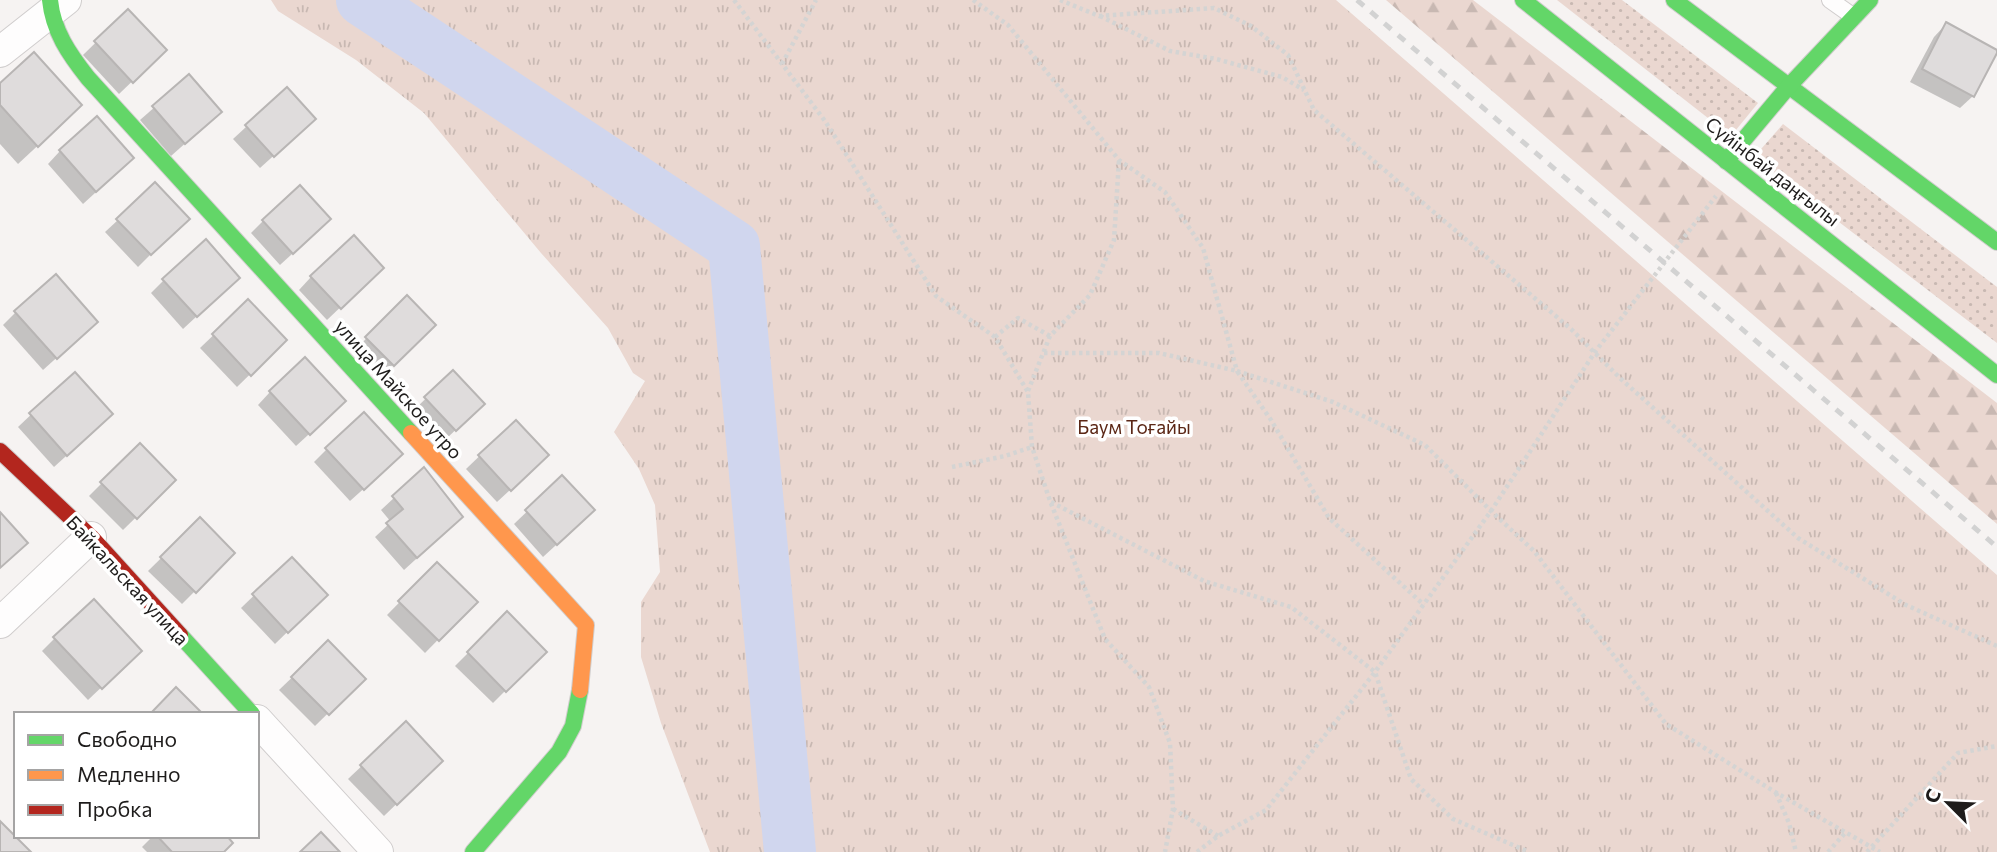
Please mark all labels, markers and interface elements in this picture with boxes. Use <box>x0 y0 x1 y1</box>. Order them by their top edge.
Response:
street label: Сүйінбай даңғылы <box>1701 111 1845 231</box>
street label: улица Майское утро <box>330 315 468 463</box>
park label: Баум Тоғайы <box>1077 415 1191 438</box>
street label: Байкальская улица <box>62 511 194 649</box>
legend <box>14 712 259 838</box>
text: Свободно <box>77 726 177 751</box>
text: Медленно <box>77 761 181 786</box>
north arrow <box>1913 768 1983 838</box>
text: С <box>1919 785 1945 806</box>
text: Пробка <box>77 796 152 821</box>

